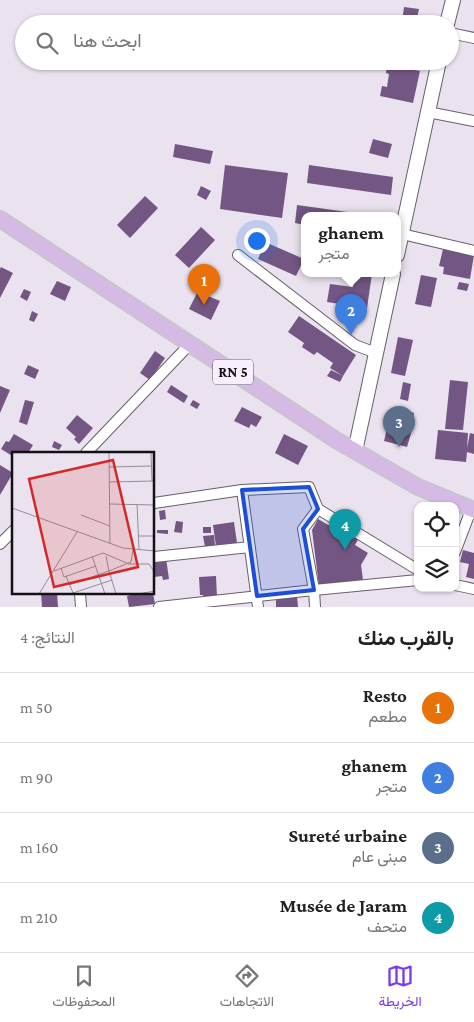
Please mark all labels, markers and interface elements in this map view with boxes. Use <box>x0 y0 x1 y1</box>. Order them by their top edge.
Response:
search box <box>15 15 459 70</box>
icon: search <box>33 29 61 57</box>
text: ابحث هنا <box>73 30 142 51</box>
popup <box>301 212 401 277</box>
text: ghanem <box>318 222 384 243</box>
your location <box>244 228 270 254</box>
text: متجر <box>318 245 350 262</box>
pin: 1 <box>188 264 220 305</box>
pin: 2 <box>335 294 367 335</box>
road number: RN 5 <box>213 360 253 384</box>
pin: 3 <box>383 406 415 447</box>
inset map <box>12 452 155 594</box>
map controls <box>414 502 459 592</box>
button: locate <box>414 502 459 547</box>
pin: 4 <box>329 509 361 550</box>
button: layers <box>414 547 459 592</box>
text: بالقرب منك <box>358 626 454 650</box>
text: النتائج: 4 <box>20 629 75 646</box>
text: Resto <box>363 685 407 706</box>
text: 50 m <box>20 699 52 716</box>
text: 1 <box>435 699 441 716</box>
text: مطعم <box>368 708 407 725</box>
text: ghanem <box>341 755 407 776</box>
text: 90 m <box>20 769 53 786</box>
text: 2 <box>434 769 442 786</box>
text: متجر <box>376 778 407 795</box>
text: Sureté urbaine <box>289 825 407 846</box>
text: 160 m <box>20 839 58 856</box>
text: 3 <box>434 839 442 856</box>
text: مبنى عام <box>352 848 407 865</box>
text: Musée de Jaram <box>280 895 407 916</box>
text: 210 m <box>20 909 58 926</box>
text: 4 <box>434 909 442 926</box>
text: متحف <box>367 918 407 935</box>
tab: المحفوظات <box>52 962 115 1014</box>
tab: الاتجاهات <box>220 962 274 1014</box>
tab: الخريطة <box>378 962 422 1014</box>

